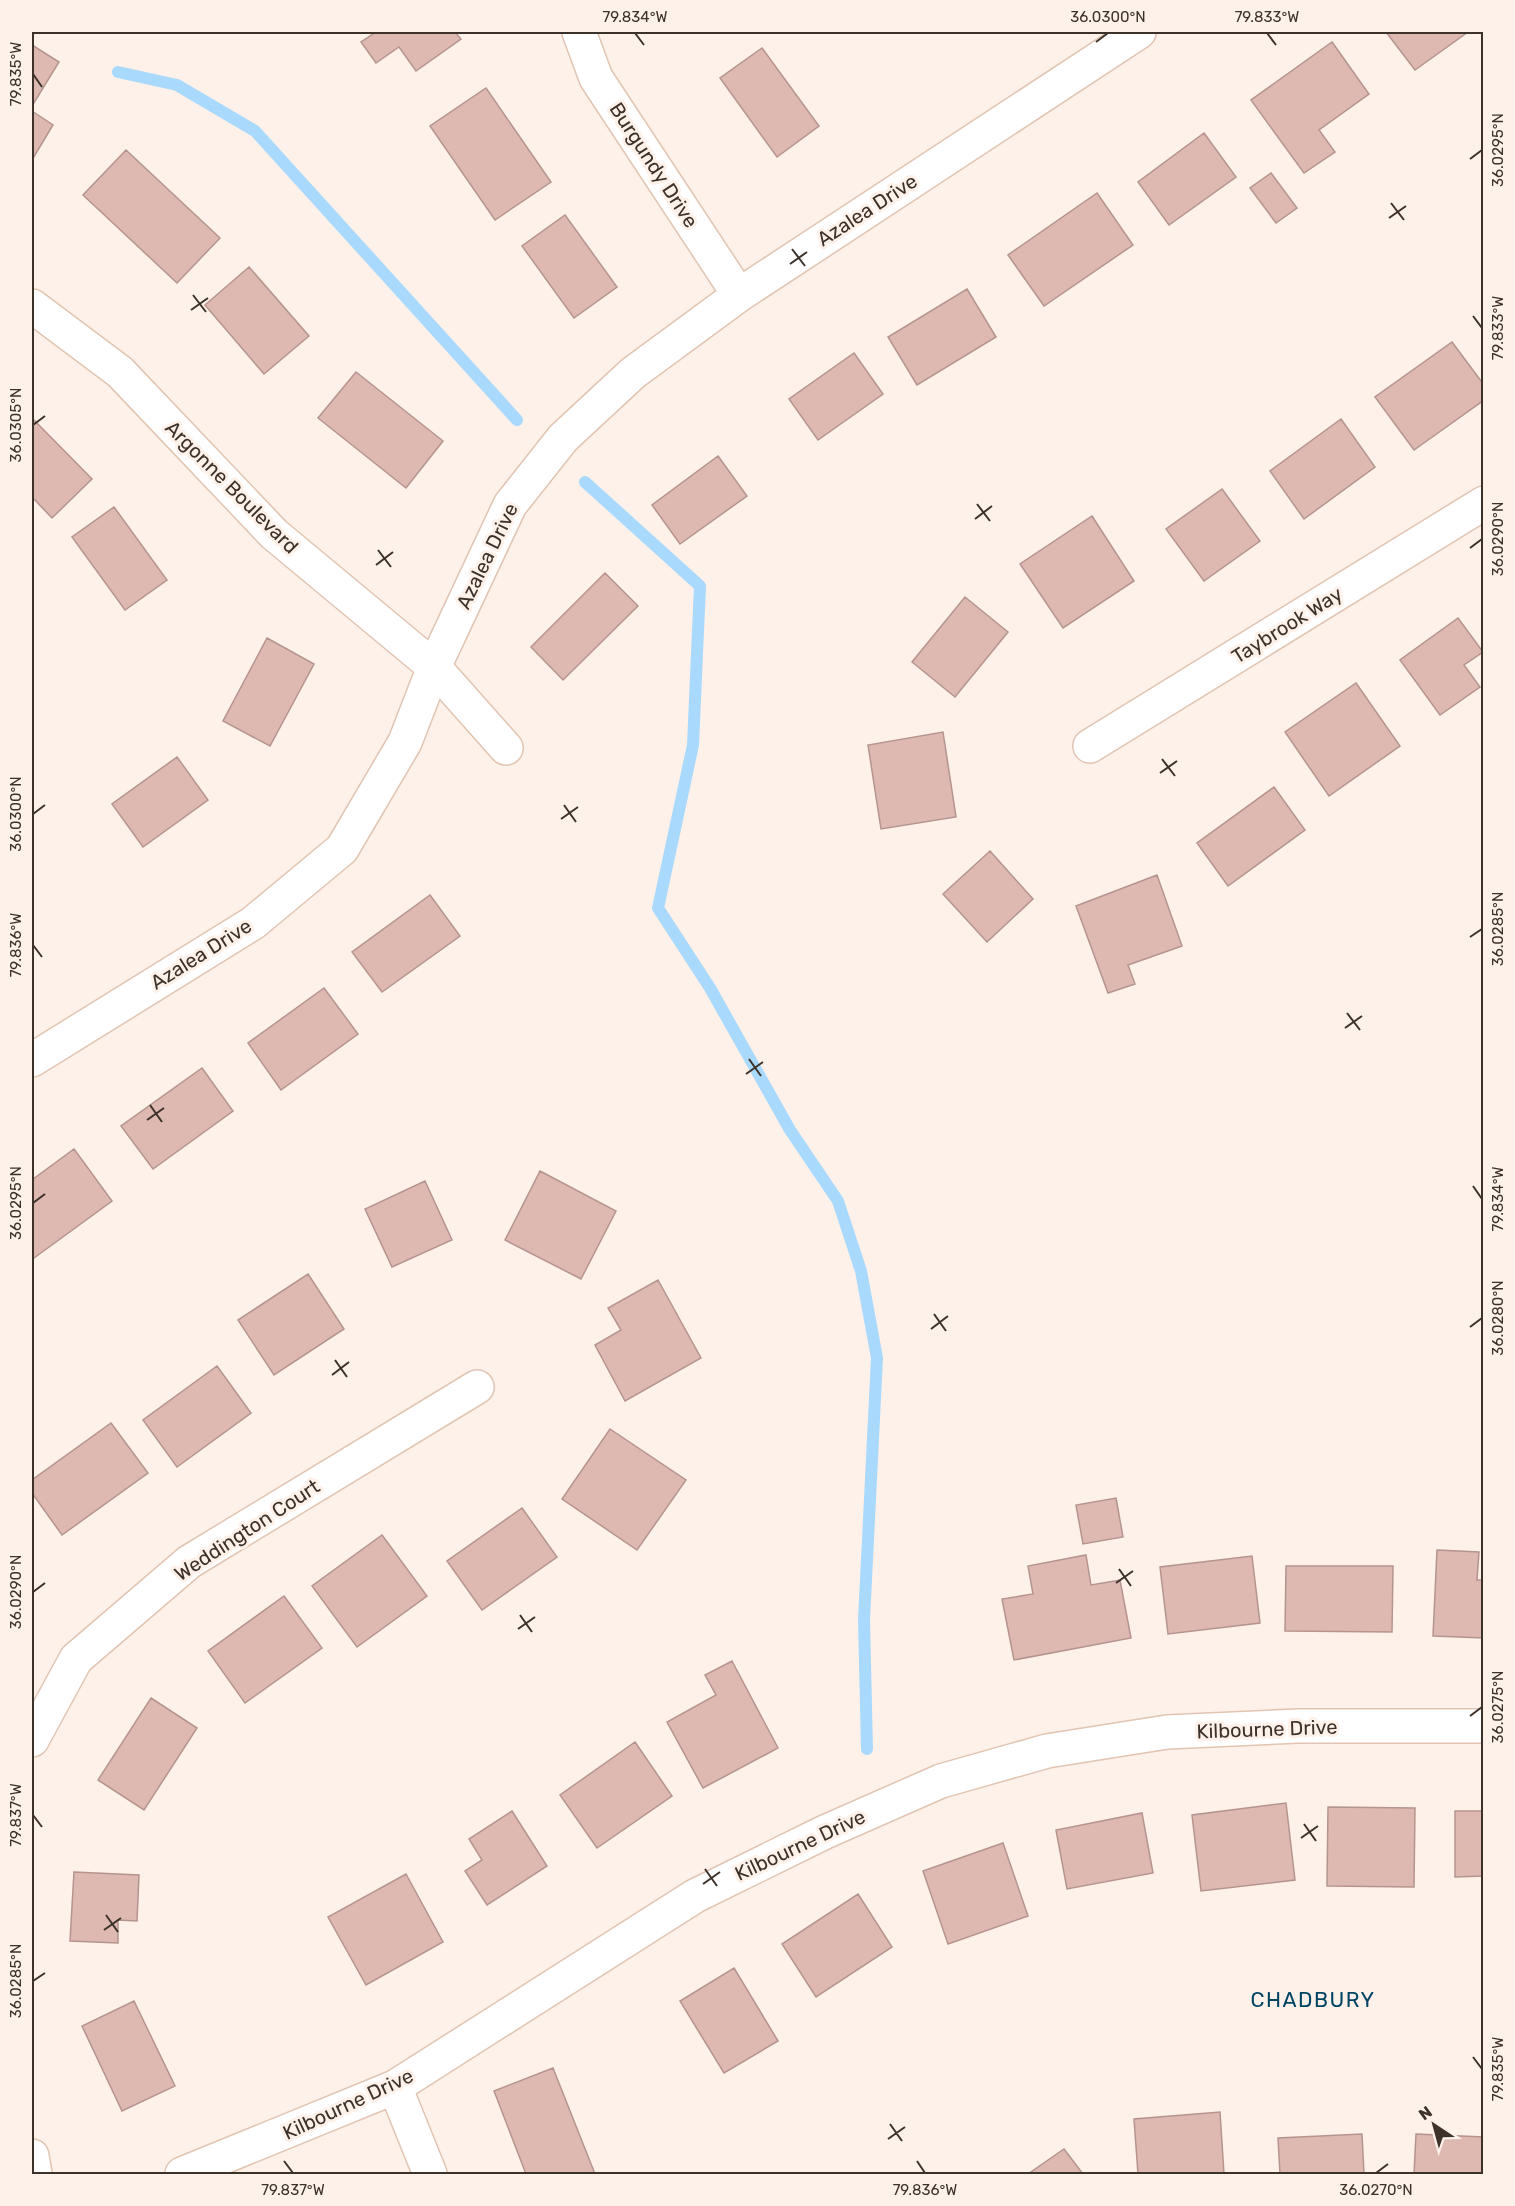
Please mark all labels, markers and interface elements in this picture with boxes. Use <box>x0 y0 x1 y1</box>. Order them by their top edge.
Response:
text: 79.834°W <box>603 8 667 26</box>
text: 36.0300°N <box>1070 8 1146 26</box>
text: 79.833°W <box>1235 8 1299 26</box>
text: 79.835°W <box>7 42 25 106</box>
street label: Burgundy Drive <box>605 98 703 232</box>
text: 36.0295°N <box>1489 113 1507 187</box>
street label: Azalea Drive <box>812 169 922 251</box>
text: 79.833°W <box>1489 296 1507 360</box>
text: 36.0305°N <box>7 388 25 462</box>
street label: Argonne Boulevard <box>161 416 303 558</box>
street label: Azalea Drive <box>451 499 523 613</box>
text: 36.0290°N <box>1489 502 1507 576</box>
street label: Taybrook Way <box>1227 581 1347 669</box>
text: 36.0300°N <box>7 776 25 852</box>
text: 36.0285°N <box>1489 892 1507 966</box>
text: 79.836°W <box>7 913 25 977</box>
street label: Azalea Drive <box>146 913 256 995</box>
text: 36.0295°N <box>7 1166 25 1240</box>
text: 79.834°W <box>1489 1167 1507 1231</box>
text: 36.0280°N <box>1489 1280 1507 1356</box>
street label: Weddington Court <box>170 1474 324 1586</box>
text: 36.0290°N <box>7 1555 25 1629</box>
text: 36.0275°N <box>1489 1671 1507 1743</box>
street label: Kilbourne Drive <box>1196 1715 1338 1743</box>
text: 79.837°W <box>7 1783 25 1847</box>
street label: Kilbourne Drive <box>731 1804 869 1886</box>
text: 36.0285°N <box>7 1944 25 2018</box>
district label: CHADBURY <box>1250 1987 1376 2012</box>
text: 79.835°W <box>1489 2037 1507 2101</box>
street label: Kilbourne Drive <box>279 2063 417 2145</box>
north arrow <box>1404 2095 1464 2155</box>
text: N <box>1415 2102 1436 2124</box>
text: 79.837°W <box>261 2181 325 2199</box>
text: 79.836°W <box>893 2181 957 2199</box>
text: 36.0270°N <box>1339 2181 1413 2199</box>

